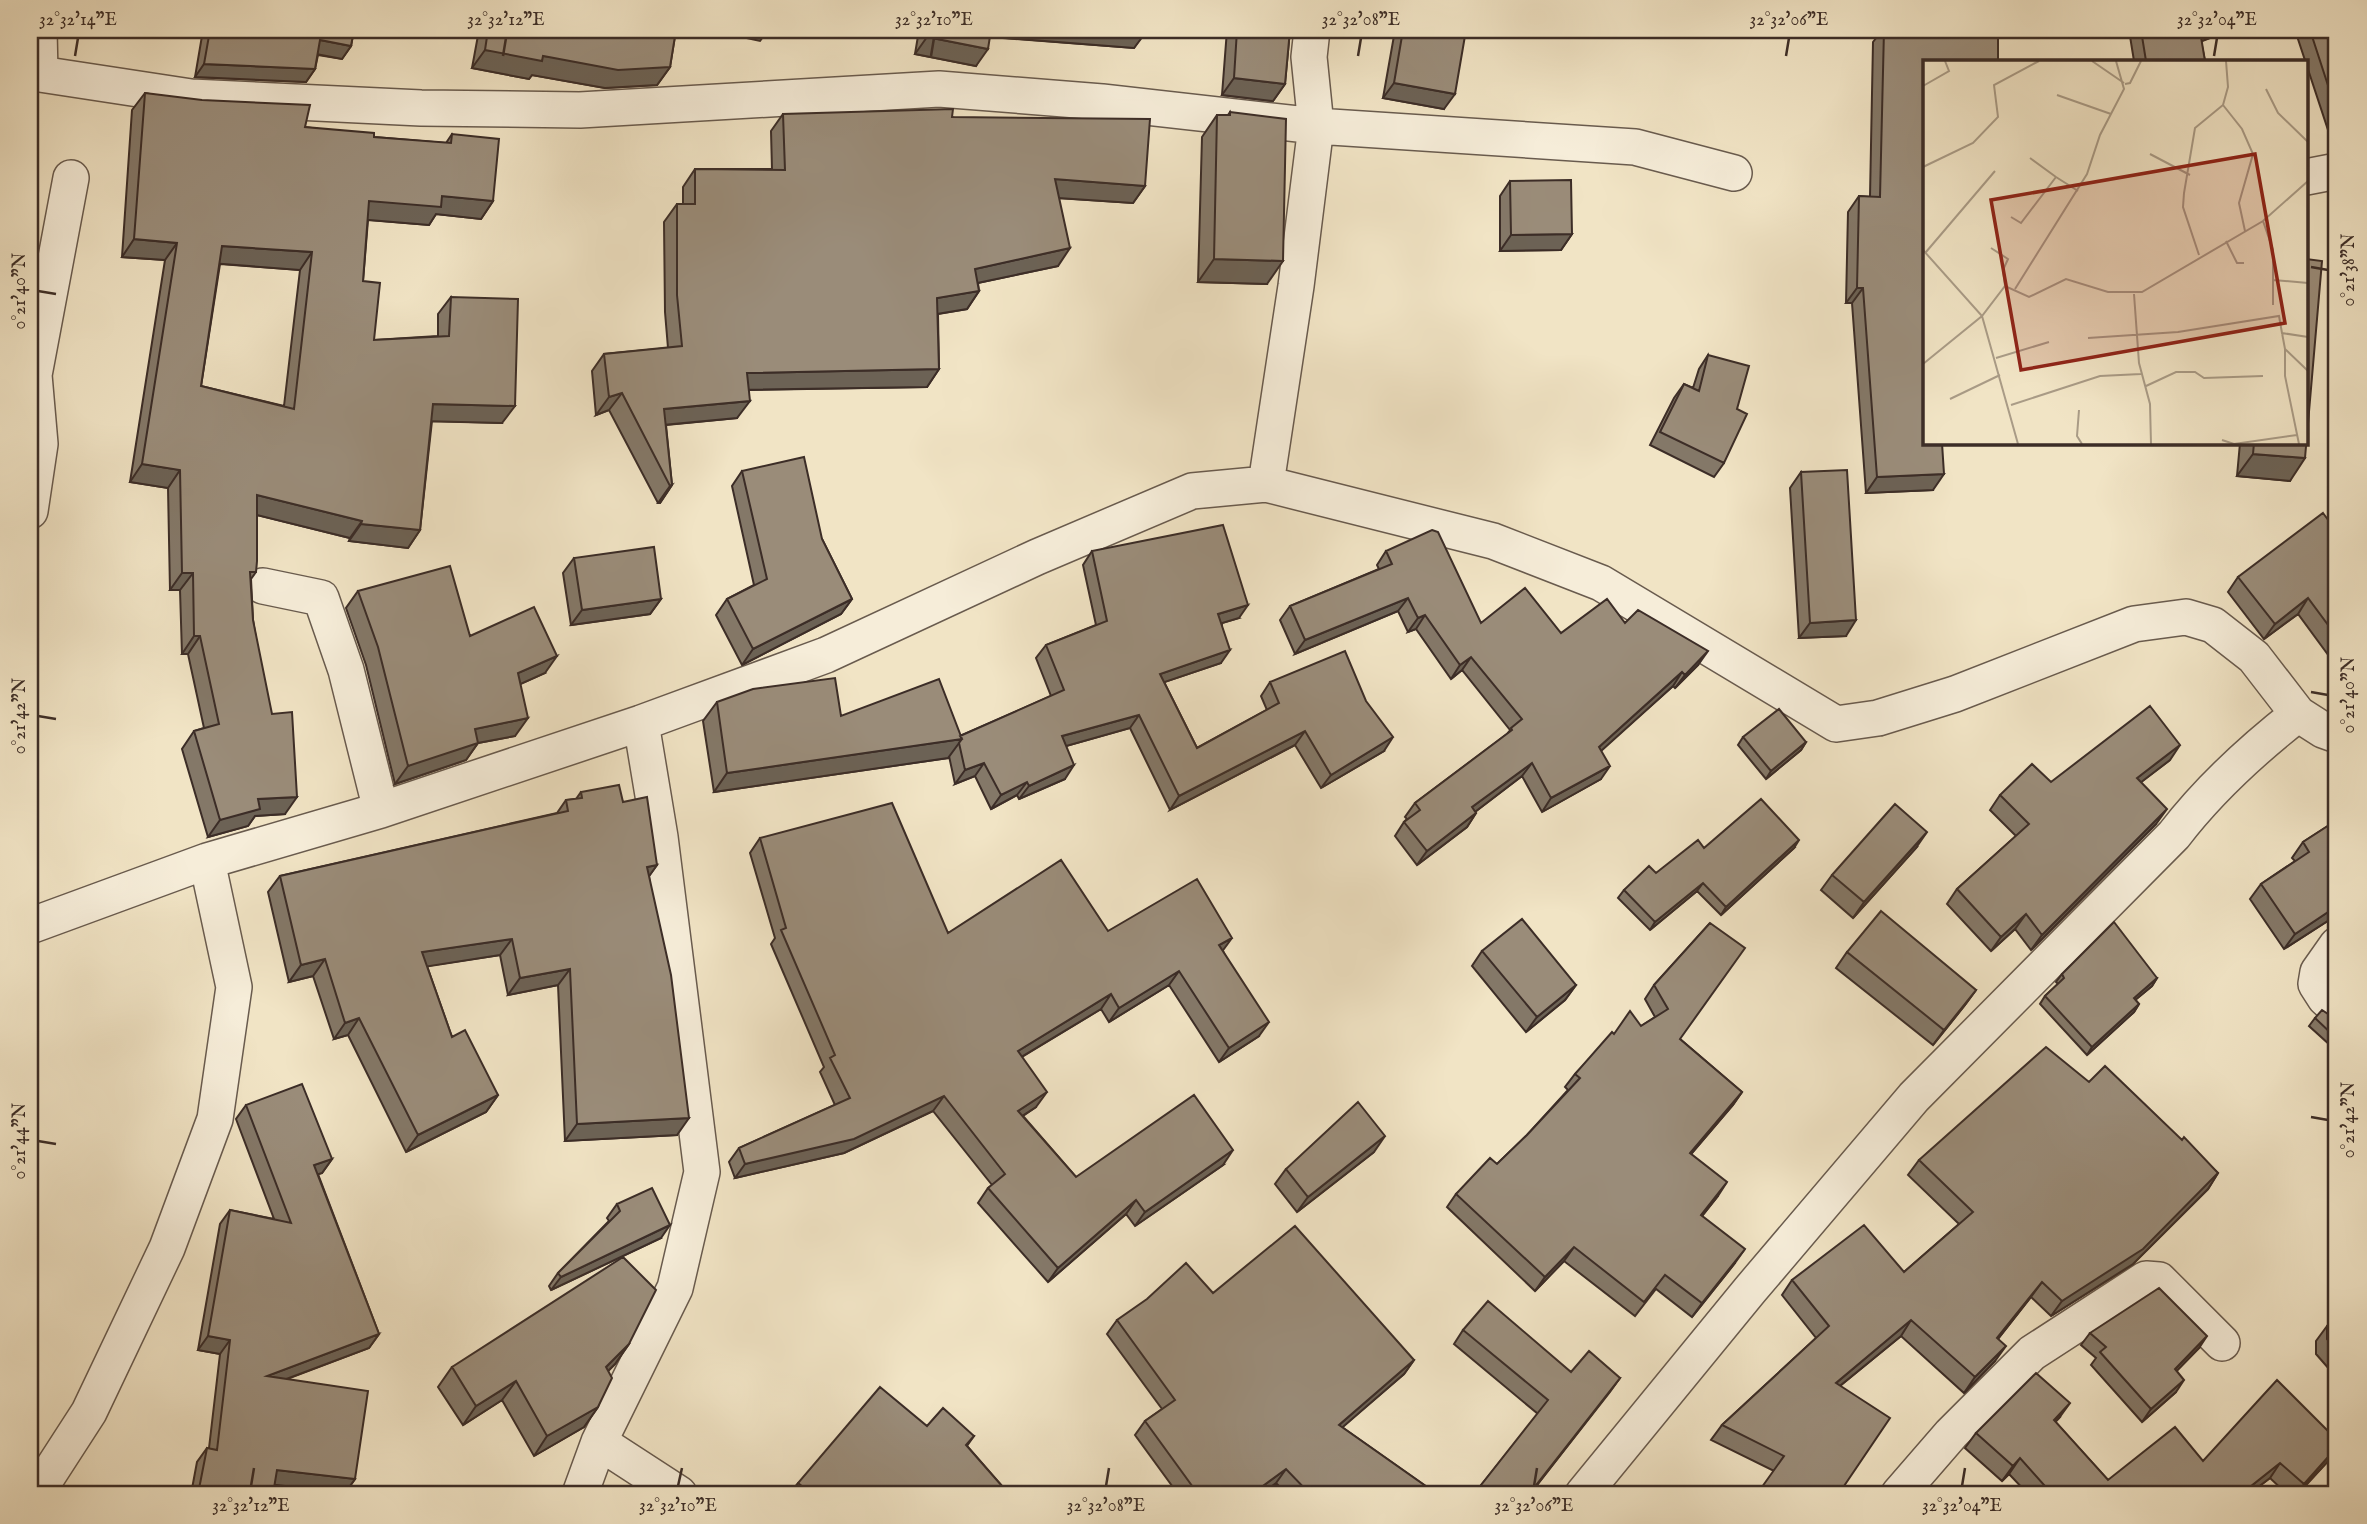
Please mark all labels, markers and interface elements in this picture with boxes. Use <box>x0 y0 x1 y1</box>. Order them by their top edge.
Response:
text: 32°32'14"E <box>39 9 117 32</box>
text: 32°32'12"E <box>467 9 545 32</box>
text: 32°32'10"E <box>895 9 973 32</box>
text: 32°32'08"E <box>1322 9 1400 32</box>
text: 32°32'06"E <box>1750 9 1828 32</box>
text: 32°32'04"E <box>2177 9 2257 32</box>
inset map <box>1923 60 2308 444</box>
text: 0°21'38"N <box>2338 233 2361 306</box>
text: 0°21'40"N <box>9 252 32 329</box>
text: 0°21'40"N <box>2338 656 2361 733</box>
text: 0°21'42"N <box>9 677 32 754</box>
text: 0°21'42"N <box>2338 1081 2361 1158</box>
text: 0°21'44"N <box>9 1102 32 1179</box>
text: 32°32'12"E <box>212 1495 290 1518</box>
text: 32°32'10"E <box>639 1495 717 1518</box>
text: 32°32'08"E <box>1067 1495 1145 1518</box>
text: 32°32'06"E <box>1495 1495 1573 1518</box>
text: 32°32'04"E <box>1922 1495 2002 1518</box>

